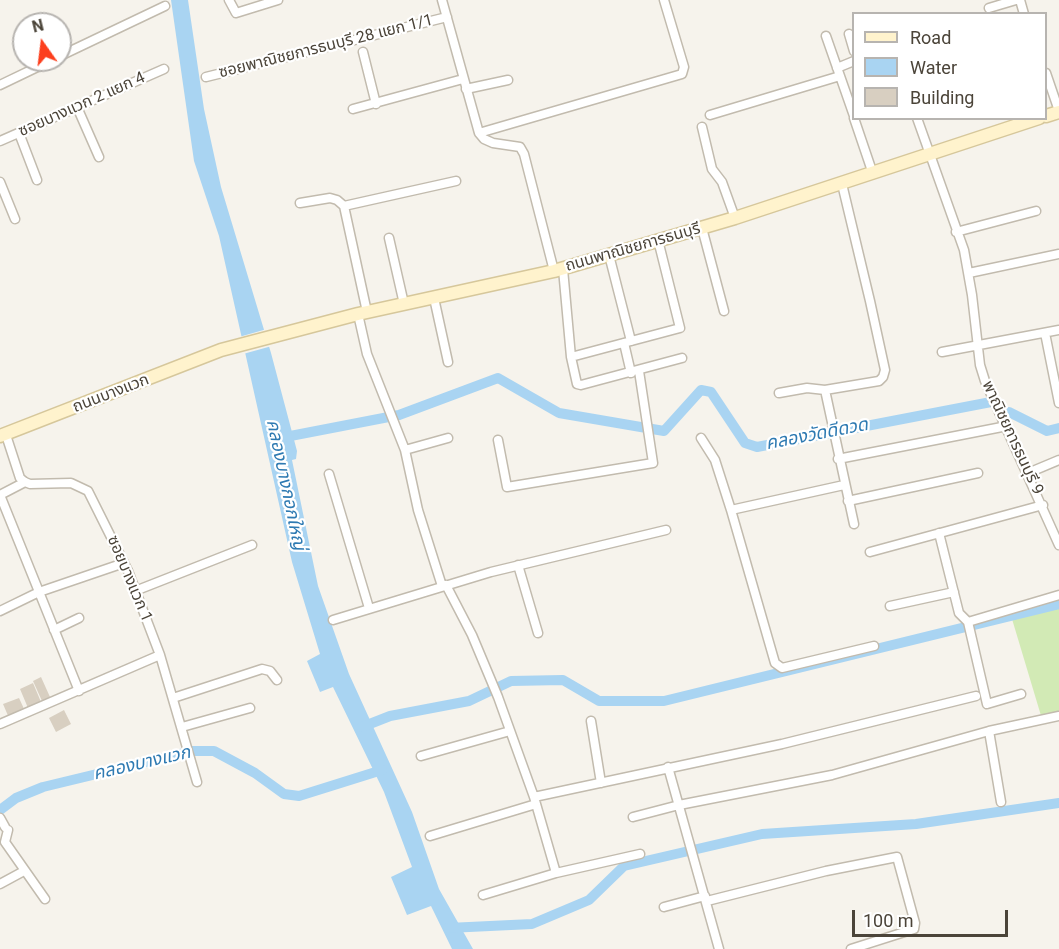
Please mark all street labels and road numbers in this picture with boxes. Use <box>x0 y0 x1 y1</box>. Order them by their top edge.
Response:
street label: ซอยพาณิชยการธนบุรี 28 แยก 1/1 <box>217 11 435 83</box>
street label: ซอยบางแวก 2 แยก 4 <box>16 69 148 141</box>
street label: ถนนพาณิชยการธนบุรี <box>563 220 703 276</box>
street label: ถนนบางแวก <box>70 371 152 417</box>
street label: พาณิชยการธนบุรี 9 <box>977 378 1047 498</box>
street label: ซอยบางแวก 1 <box>102 533 156 625</box>

